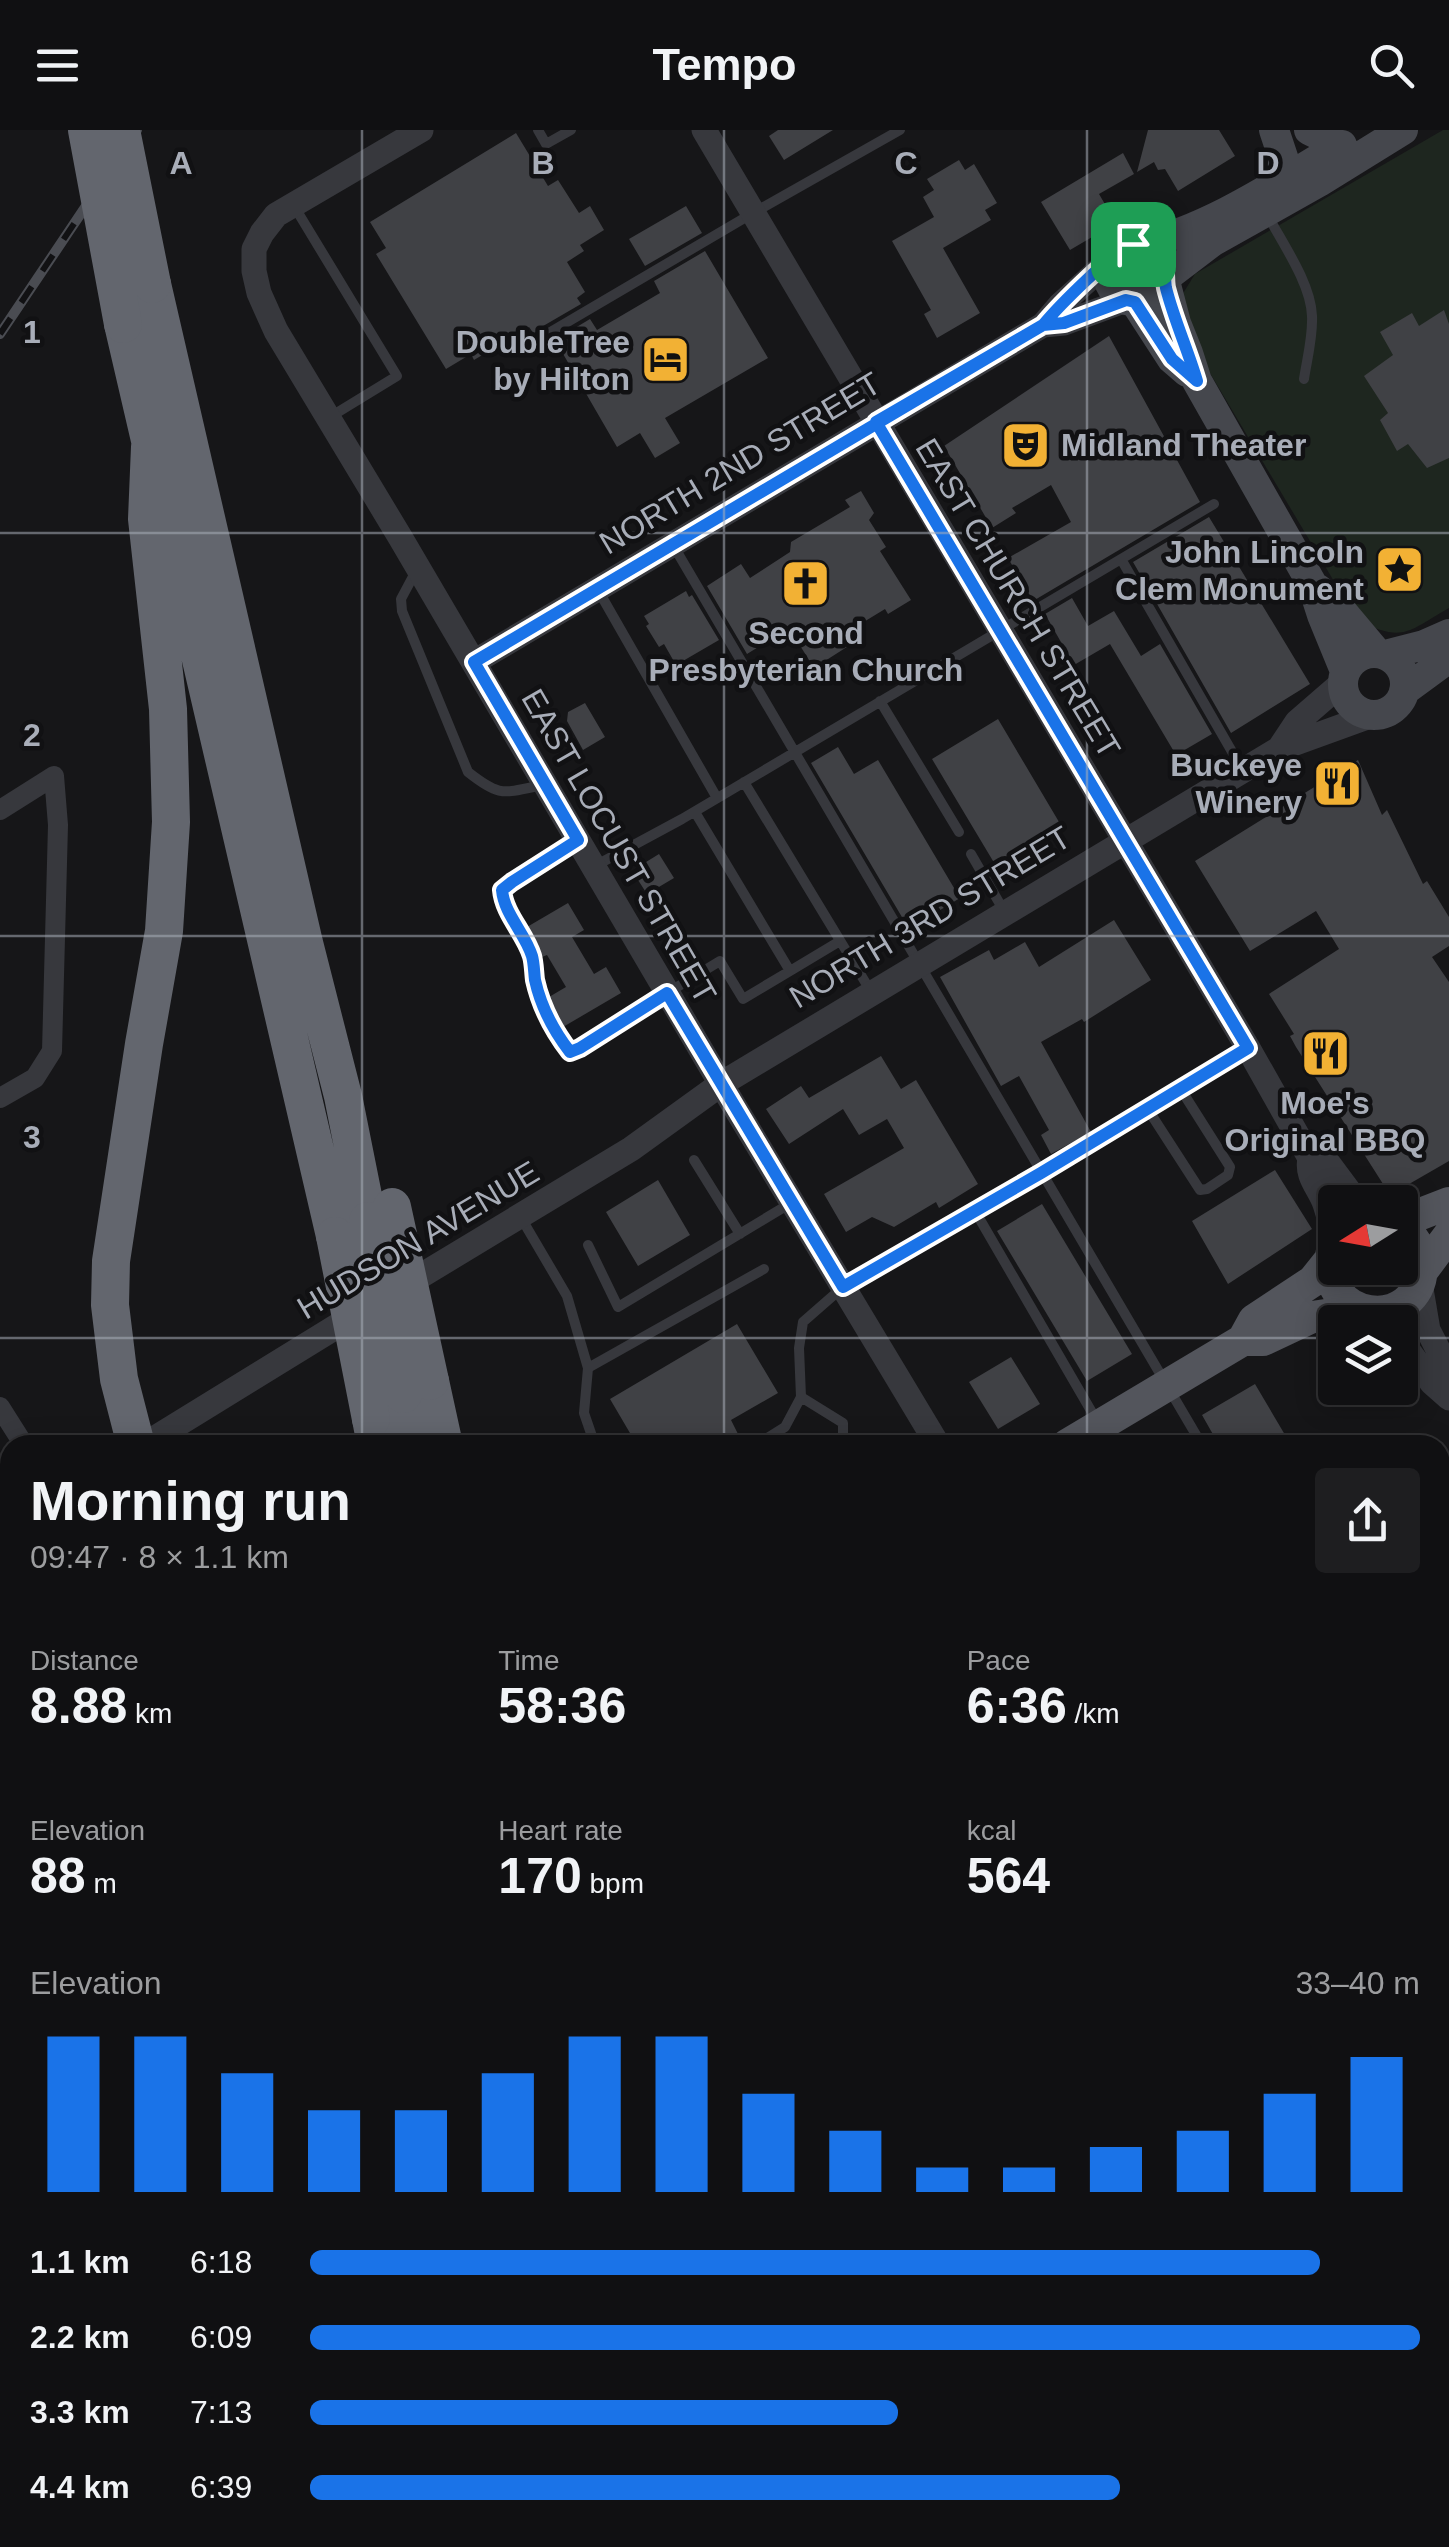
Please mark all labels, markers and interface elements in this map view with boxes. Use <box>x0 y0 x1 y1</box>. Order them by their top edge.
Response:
icon: menu <box>30 38 85 93</box>
icon: search <box>1364 38 1419 93</box>
text: Tempo <box>652 39 797 90</box>
text: A <box>169 145 193 181</box>
text: B <box>531 145 555 181</box>
text: C <box>894 145 918 181</box>
text: D <box>1256 145 1280 181</box>
pin <box>1091 202 1176 287</box>
icon: arrive <box>1106 217 1161 272</box>
text: 1 <box>23 314 41 350</box>
place label: DoubleTree by Hilton <box>456 324 630 397</box>
hotel icon: DoubleTree by Hilton <box>639 334 691 386</box>
street label: NORTH 2ND STREET <box>593 365 887 561</box>
theatre icon: Midland Theater <box>1000 419 1052 471</box>
place label: Midland Theater <box>1061 427 1306 463</box>
street label: EAST CHURCH STREET <box>908 432 1128 764</box>
place label: John Lincoln Clem Monument <box>1115 534 1364 607</box>
place icon: John Lincoln Clem Monument <box>1373 544 1425 596</box>
church icon: Second Presbyterian Church <box>780 557 832 609</box>
place label: Second Presbyterian Church <box>649 615 963 688</box>
street label: EAST LOCUST STREET <box>514 683 724 1009</box>
text: 2 <box>23 717 41 753</box>
place label: Buckeye Winery <box>1170 747 1302 820</box>
restaurant icon: Buckeye Winery <box>1311 757 1363 809</box>
street label: NORTH 3RD STREET <box>783 819 1077 1015</box>
restaurant icon: Moe's Original BBQ <box>1299 1027 1351 1079</box>
place label: Moe's Original BBQ <box>1225 1085 1425 1158</box>
text: 3 <box>23 1119 41 1155</box>
street label: HUDSON AVENUE <box>291 1154 545 1326</box>
north arrow <box>1318 1185 1418 1285</box>
map controls <box>1318 1185 1418 1405</box>
button: layers <box>1318 1305 1418 1405</box>
button: share <box>1315 1468 1420 1573</box>
text: Morning run <box>30 1470 351 1532</box>
text: 09:47 · 8 × 1.1 km <box>30 1539 289 1575</box>
text: Distance <box>30 1645 139 1676</box>
text: Time <box>498 1645 560 1676</box>
text: Pace <box>967 1645 1030 1676</box>
text: 8.88 <box>30 1678 127 1734</box>
text: 58:36 <box>498 1678 626 1734</box>
text: 6:36 <box>967 1678 1067 1734</box>
text: km <box>127 1698 172 1729</box>
text: /km <box>1067 1698 1120 1729</box>
text: Elevation <box>30 1815 145 1846</box>
text: Heart rate <box>498 1815 623 1846</box>
text: kcal <box>967 1815 1016 1846</box>
text: 88 <box>30 1848 86 1904</box>
text: 170 <box>498 1848 582 1904</box>
text: 564 <box>967 1848 1050 1904</box>
text: m <box>86 1868 117 1899</box>
text: bpm <box>582 1868 644 1899</box>
text: Elevation <box>30 1965 162 2001</box>
text: 33–40 m <box>1295 1965 1420 2001</box>
text: 1.1 km <box>30 2244 130 2280</box>
text: 6:18 <box>190 2244 252 2280</box>
text: 2.2 km <box>30 2319 130 2355</box>
text: 6:09 <box>190 2319 252 2355</box>
text: 3.3 km <box>30 2394 130 2430</box>
text: 7:13 <box>190 2394 252 2430</box>
text: 4.4 km <box>30 2469 130 2505</box>
text: 6:39 <box>190 2469 252 2505</box>

